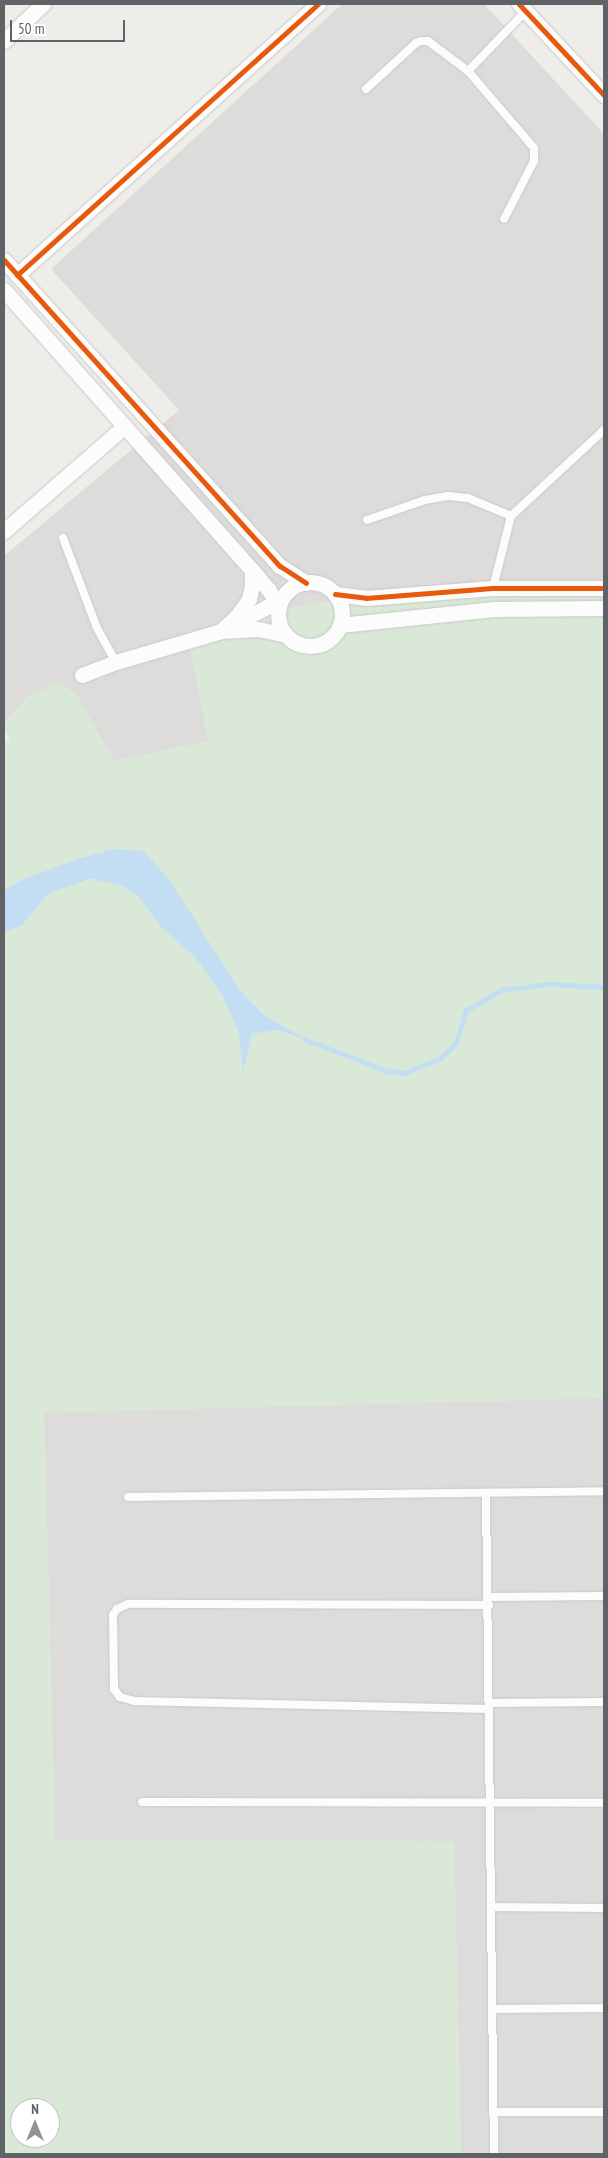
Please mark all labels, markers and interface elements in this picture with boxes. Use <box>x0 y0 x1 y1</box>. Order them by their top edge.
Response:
scale bar <box>12 10 128 42</box>
text: 50 m <box>18 19 44 38</box>
north arrow <box>10 2098 60 2148</box>
text: N <box>31 2100 39 2118</box>

